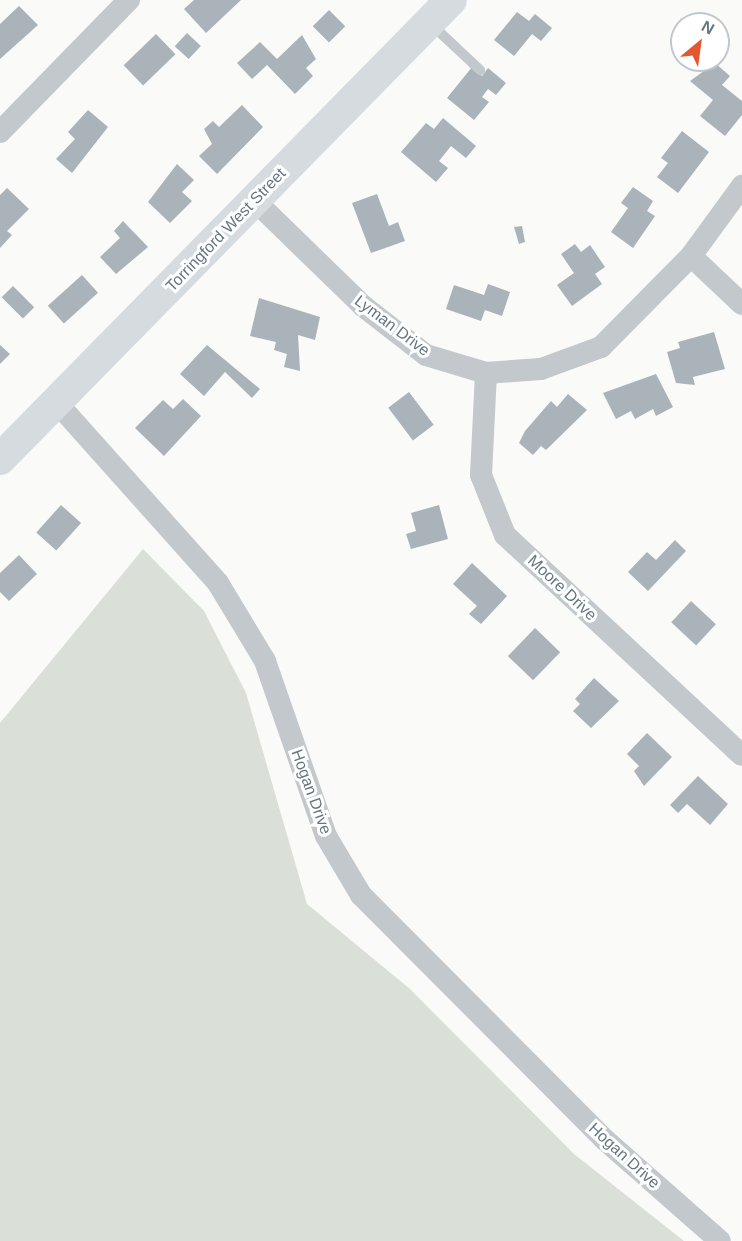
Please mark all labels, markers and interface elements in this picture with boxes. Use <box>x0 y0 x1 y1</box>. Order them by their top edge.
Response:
north arrow <box>670 12 730 72</box>
text: N <box>699 17 717 38</box>
street label: Torringford West Street <box>162 164 290 296</box>
street label: Lyman Drive <box>351 291 433 361</box>
street label: Moore Drive <box>524 551 600 625</box>
street label: Hogan Drive <box>287 747 335 837</box>
street label: Hogan Drive <box>585 1119 663 1193</box>

